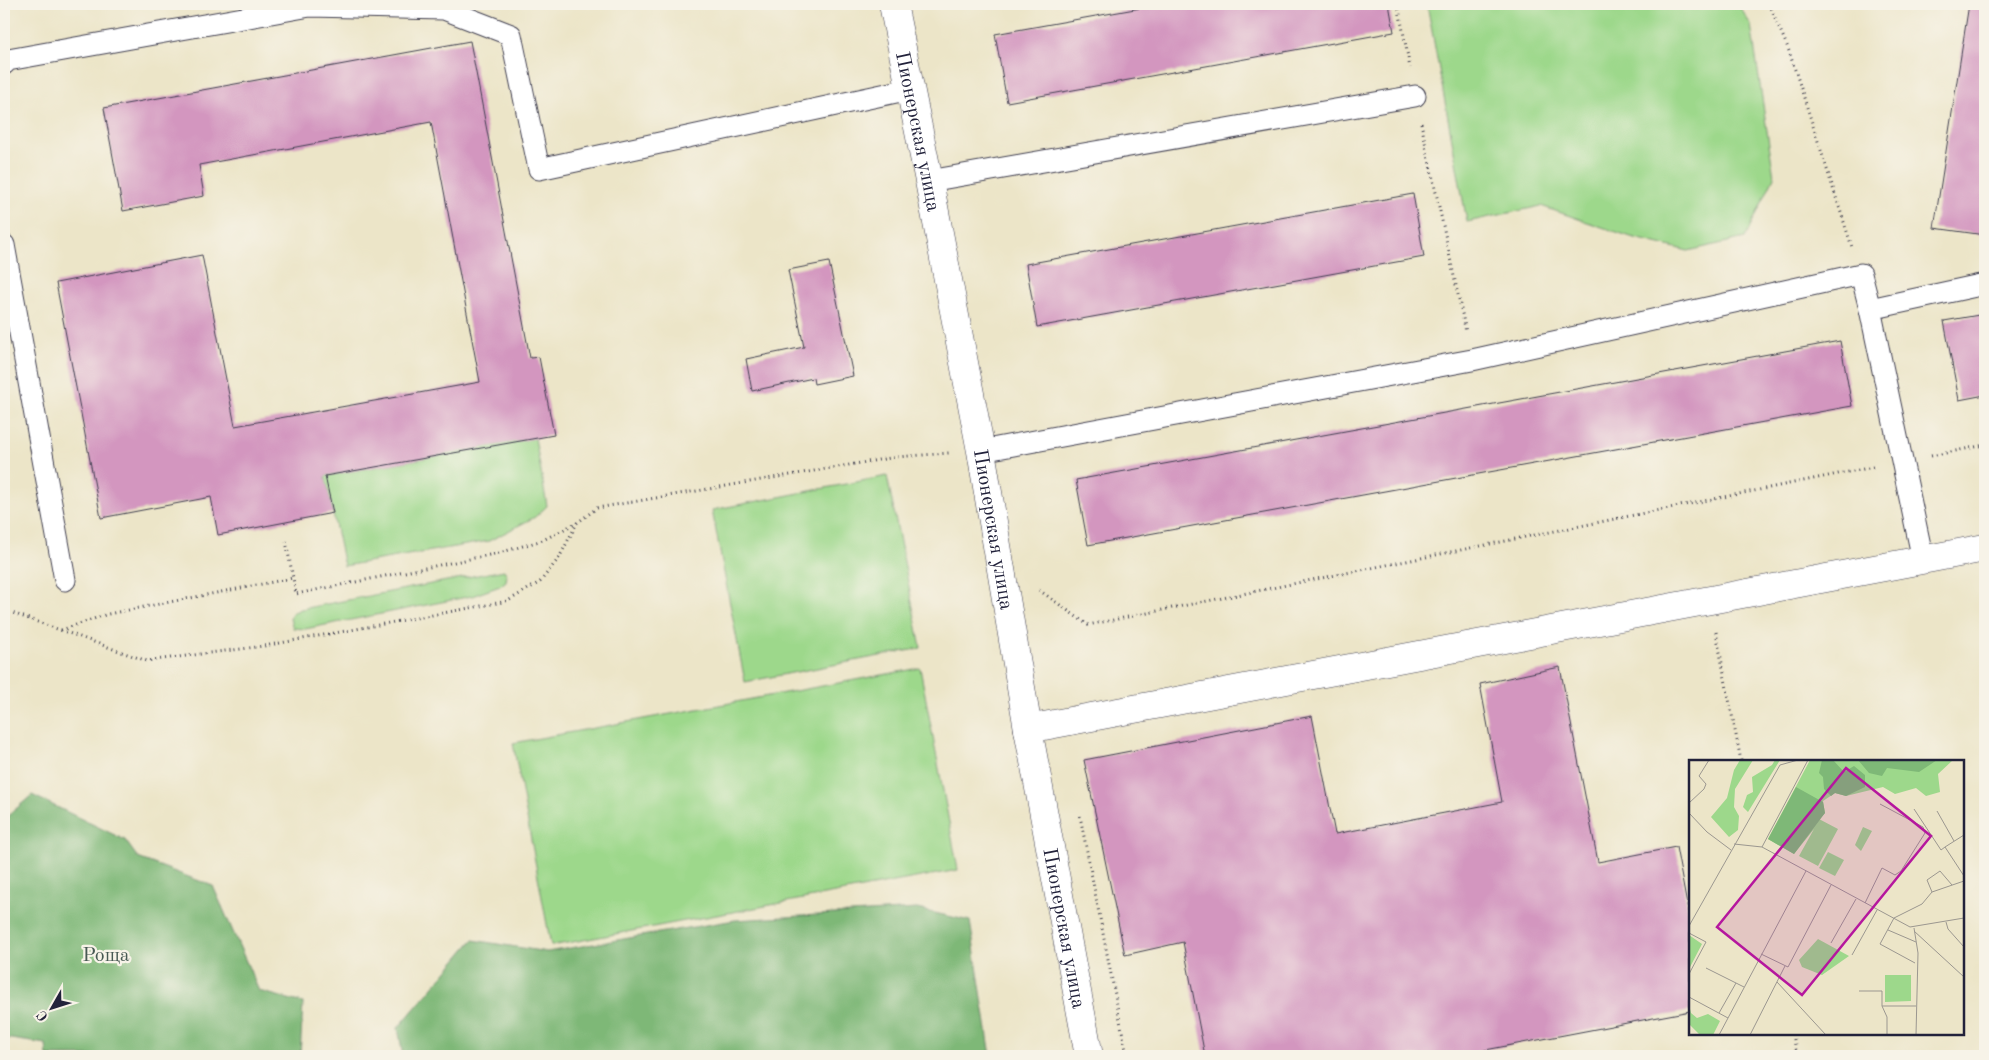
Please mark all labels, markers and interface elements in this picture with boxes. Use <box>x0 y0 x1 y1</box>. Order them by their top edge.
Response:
street label: Пионерская улица <box>891 50 943 214</box>
street label: Пионерская улица <box>969 448 1016 612</box>
inset map <box>1689 760 1964 1035</box>
street label: Пионерская улица <box>1038 847 1088 1010</box>
park label: Роща <box>82 946 130 966</box>
north arrow <box>28 982 78 1032</box>
text: С <box>34 1008 51 1024</box>

